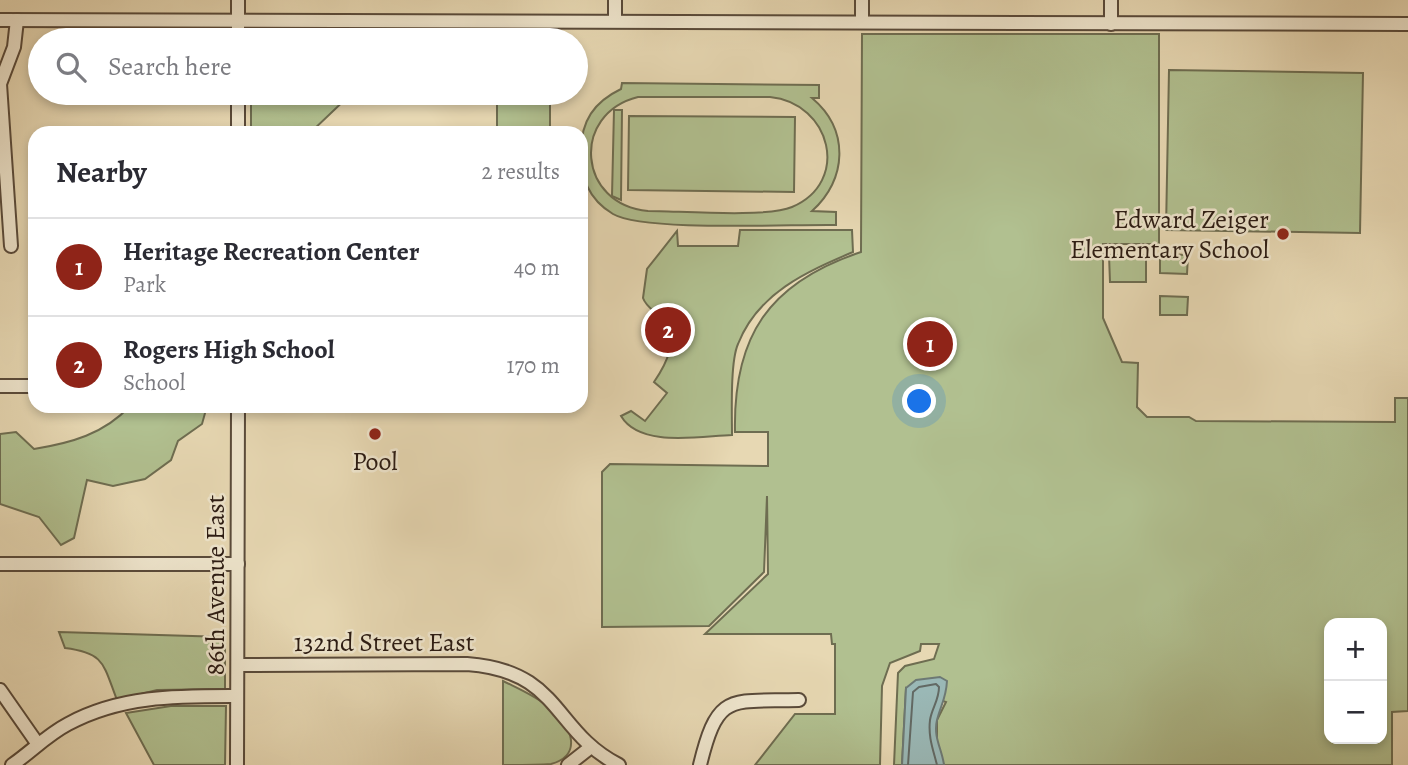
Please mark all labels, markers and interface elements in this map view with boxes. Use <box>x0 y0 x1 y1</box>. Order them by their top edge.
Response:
search box <box>28 28 588 105</box>
icon: search <box>52 48 90 86</box>
text: Search here <box>108 49 232 84</box>
text: Nearby <box>56 152 147 192</box>
text: 2 results <box>482 156 560 187</box>
place label: Edward Zeiger Elementary School <box>1070 202 1269 267</box>
marker: Edward Zeiger Elementary School <box>1275 226 1291 242</box>
text: Heritage Recreation Center <box>123 234 420 269</box>
text: 1 <box>75 252 83 283</box>
text: 40 m <box>514 252 560 283</box>
text: Park <box>123 269 166 300</box>
pin: 2 <box>645 304 691 356</box>
pin: 1 <box>907 318 953 370</box>
text: Rogers High School <box>123 332 335 367</box>
text: 2 <box>73 350 85 381</box>
text: 170 m <box>507 350 560 381</box>
text: School <box>123 367 185 398</box>
your location <box>902 384 936 418</box>
marker: Pool <box>367 426 383 442</box>
place label: Pool <box>352 444 398 479</box>
street label: 86th Avenue East <box>198 494 233 675</box>
map controls <box>1324 618 1387 744</box>
button: + <box>1324 618 1387 681</box>
street label: 132nd Street East <box>294 625 475 660</box>
button: − <box>1324 681 1387 744</box>

